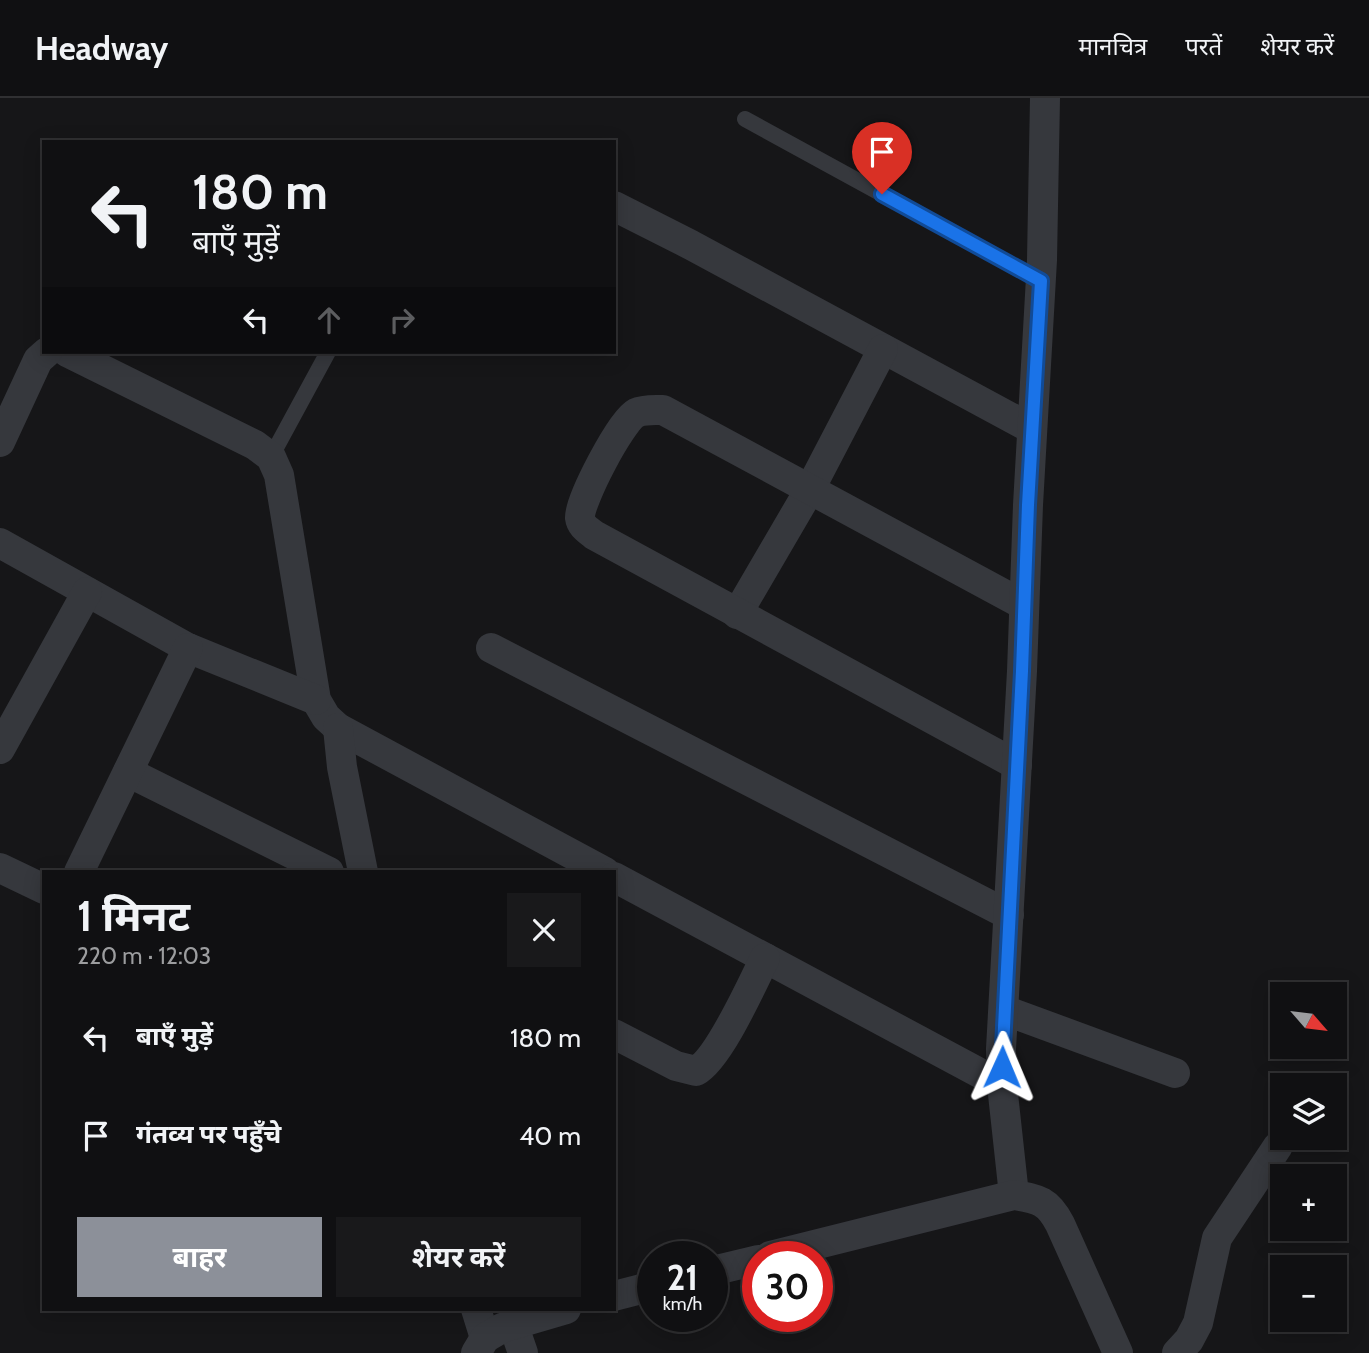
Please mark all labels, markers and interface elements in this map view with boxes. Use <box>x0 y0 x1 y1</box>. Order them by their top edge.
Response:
text: Headway <box>35 28 168 68</box>
text: मानचित्र <box>1079 32 1147 61</box>
text: परतें <box>1185 32 1222 61</box>
text: शेयर करें <box>1260 32 1334 61</box>
pin <box>852 122 912 194</box>
icon: arrive <box>863 133 901 171</box>
text: 180 m <box>192 162 328 221</box>
icon: left <box>77 168 168 259</box>
text: बाएँ मुड़ें <box>192 222 280 261</box>
icon: left <box>237 301 275 339</box>
icon: ahead <box>310 301 348 339</box>
icon: right <box>383 301 421 339</box>
text: 1 मिनट <box>77 890 190 942</box>
button: close <box>507 893 581 967</box>
text: 220 m · 12:03 <box>77 942 211 970</box>
north arrow <box>1270 982 1348 1059</box>
map controls <box>1270 982 1347 1332</box>
icon: left <box>77 1019 115 1057</box>
text: बाएँ मुड़ें <box>136 1020 213 1052</box>
text: 180 m <box>510 1022 581 1054</box>
position arrow <box>965 1030 1039 1104</box>
button: layers <box>1270 1073 1347 1150</box>
icon: arrive <box>77 1117 115 1155</box>
text: गंतव्य पर पहुँचे <box>136 1118 281 1150</box>
text: 40 m <box>519 1120 581 1152</box>
button: + <box>1270 1164 1347 1241</box>
button: बाहर <box>77 1217 322 1297</box>
button: शेयर करें <box>336 1217 581 1297</box>
speed limit sign: 30 <box>742 1241 833 1332</box>
button: − <box>1270 1255 1347 1332</box>
text: 21 <box>667 1256 698 1299</box>
text: km/h <box>663 1293 702 1315</box>

